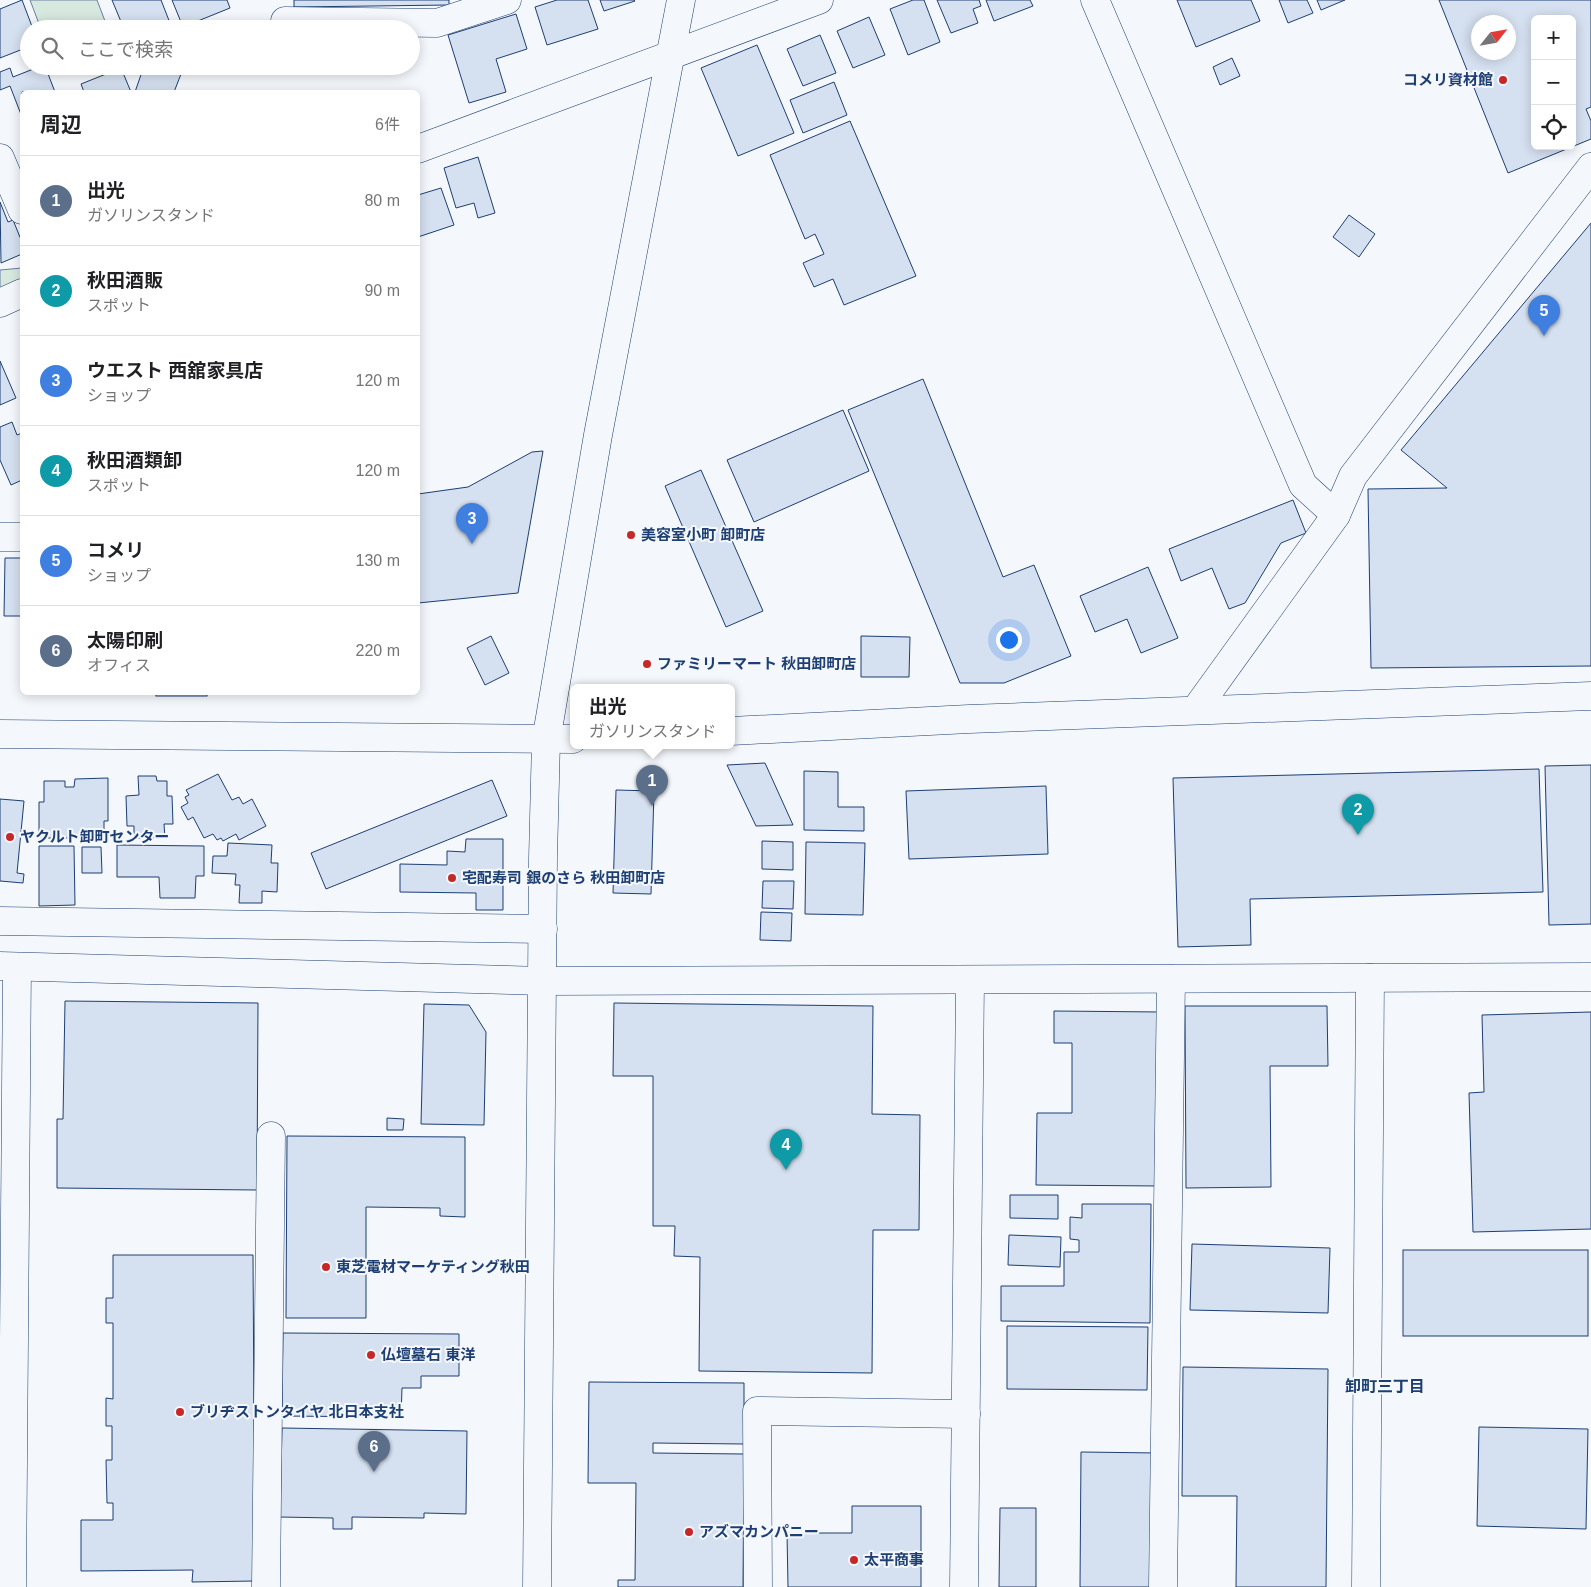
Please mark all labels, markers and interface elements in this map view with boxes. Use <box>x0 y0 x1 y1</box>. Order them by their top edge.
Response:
north arrow <box>1471 15 1516 60</box>
map controls <box>1531 15 1576 150</box>
button: + <box>1531 15 1576 60</box>
search box <box>20 20 420 75</box>
icon: search <box>38 34 66 62</box>
text: ここで検索 <box>78 39 173 60</box>
button: − <box>1531 60 1576 105</box>
place label: コメリ資材館 <box>1403 71 1493 88</box>
marker: コメリ資材館 <box>1497 74 1509 86</box>
button: locate <box>1531 105 1576 150</box>
text: 周辺 <box>40 113 82 136</box>
text: 6件 <box>375 116 400 133</box>
text: 出光 <box>87 180 125 201</box>
text: 1 <box>52 192 60 209</box>
text: 80 m <box>364 192 400 209</box>
text: ガソリンスタンド <box>87 207 215 224</box>
text: 秋田酒販 <box>87 270 163 291</box>
text: 2 <box>52 282 60 299</box>
text: 90 m <box>364 282 400 299</box>
pin: 5 <box>1528 295 1560 336</box>
text: スポット <box>87 297 151 314</box>
text: ウエスト 西舘家具店 <box>87 360 263 381</box>
text: 3 <box>52 372 60 389</box>
text: 120 m <box>356 372 400 389</box>
text: ショップ <box>87 387 151 404</box>
text: 秋田酒類卸 <box>87 450 182 471</box>
text: 4 <box>52 462 60 479</box>
text: 120 m <box>356 462 400 479</box>
text: スポット <box>87 477 151 494</box>
pin: 3 <box>456 503 488 544</box>
place label: 美容室小町 卸町店 <box>641 526 765 543</box>
marker: 美容室小町 卸町店 <box>625 529 637 541</box>
text: コメリ <box>87 540 144 561</box>
text: 5 <box>52 552 60 569</box>
text: 130 m <box>356 552 400 569</box>
text: ショップ <box>87 567 151 584</box>
your location <box>996 627 1022 653</box>
text: 太陽印刷 <box>87 630 163 651</box>
text: 6 <box>52 642 60 659</box>
text: 220 m <box>356 642 400 659</box>
place label: ファミリーマート 秋田卸町店 <box>657 655 856 672</box>
text: オフィス <box>87 657 151 674</box>
marker: ファミリーマート 秋田卸町店 <box>641 658 653 670</box>
popup <box>570 684 735 749</box>
text: 出光 <box>589 696 627 717</box>
text: ガソリンスタンド <box>589 723 716 740</box>
pin: 1 <box>636 765 668 806</box>
pin: 2 <box>1342 794 1374 835</box>
place label: ヤクルト卸町センター <box>20 828 170 845</box>
marker: ヤクルト卸町センター <box>4 831 16 843</box>
place label: 宅配寿司 銀のさら 秋田卸町店 <box>462 869 665 886</box>
marker: 宅配寿司 銀のさら 秋田卸町店 <box>446 872 458 884</box>
pin: 4 <box>770 1129 802 1170</box>
place label: 東芝電材マーケティング秋田 <box>336 1258 530 1275</box>
marker: 東芝電材マーケティング秋田 <box>320 1261 332 1273</box>
place label: 仏壇墓石 東洋 <box>380 1346 475 1363</box>
marker: 仏壇墓石 東洋 <box>365 1349 377 1361</box>
district label: 卸町三丁目 <box>1345 1378 1425 1395</box>
place label: ブリヂストンタイヤ 北日本支社 <box>190 1403 404 1420</box>
marker: ブリヂストンタイヤ 北日本支社 <box>174 1406 186 1418</box>
pin: 6 <box>358 1431 390 1472</box>
place label: アズマカンパニー <box>699 1523 819 1540</box>
marker: アズマカンパニー <box>683 1526 695 1538</box>
place label: 太平商事 <box>864 1551 924 1568</box>
marker: 太平商事 <box>848 1554 860 1566</box>

